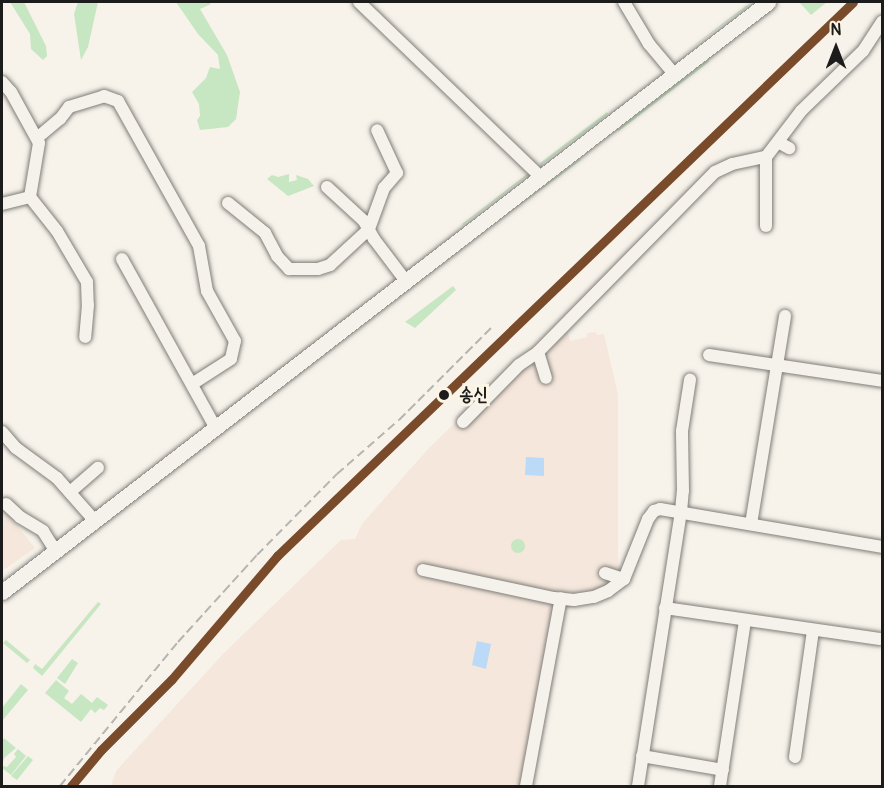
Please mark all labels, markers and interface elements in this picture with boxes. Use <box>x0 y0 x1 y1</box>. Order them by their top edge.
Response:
north arrow <box>806 18 866 78</box>
text: N <box>831 20 841 40</box>
place label: 송신 <box>459 384 488 406</box>
marker: 송신 <box>434 385 454 405</box>

